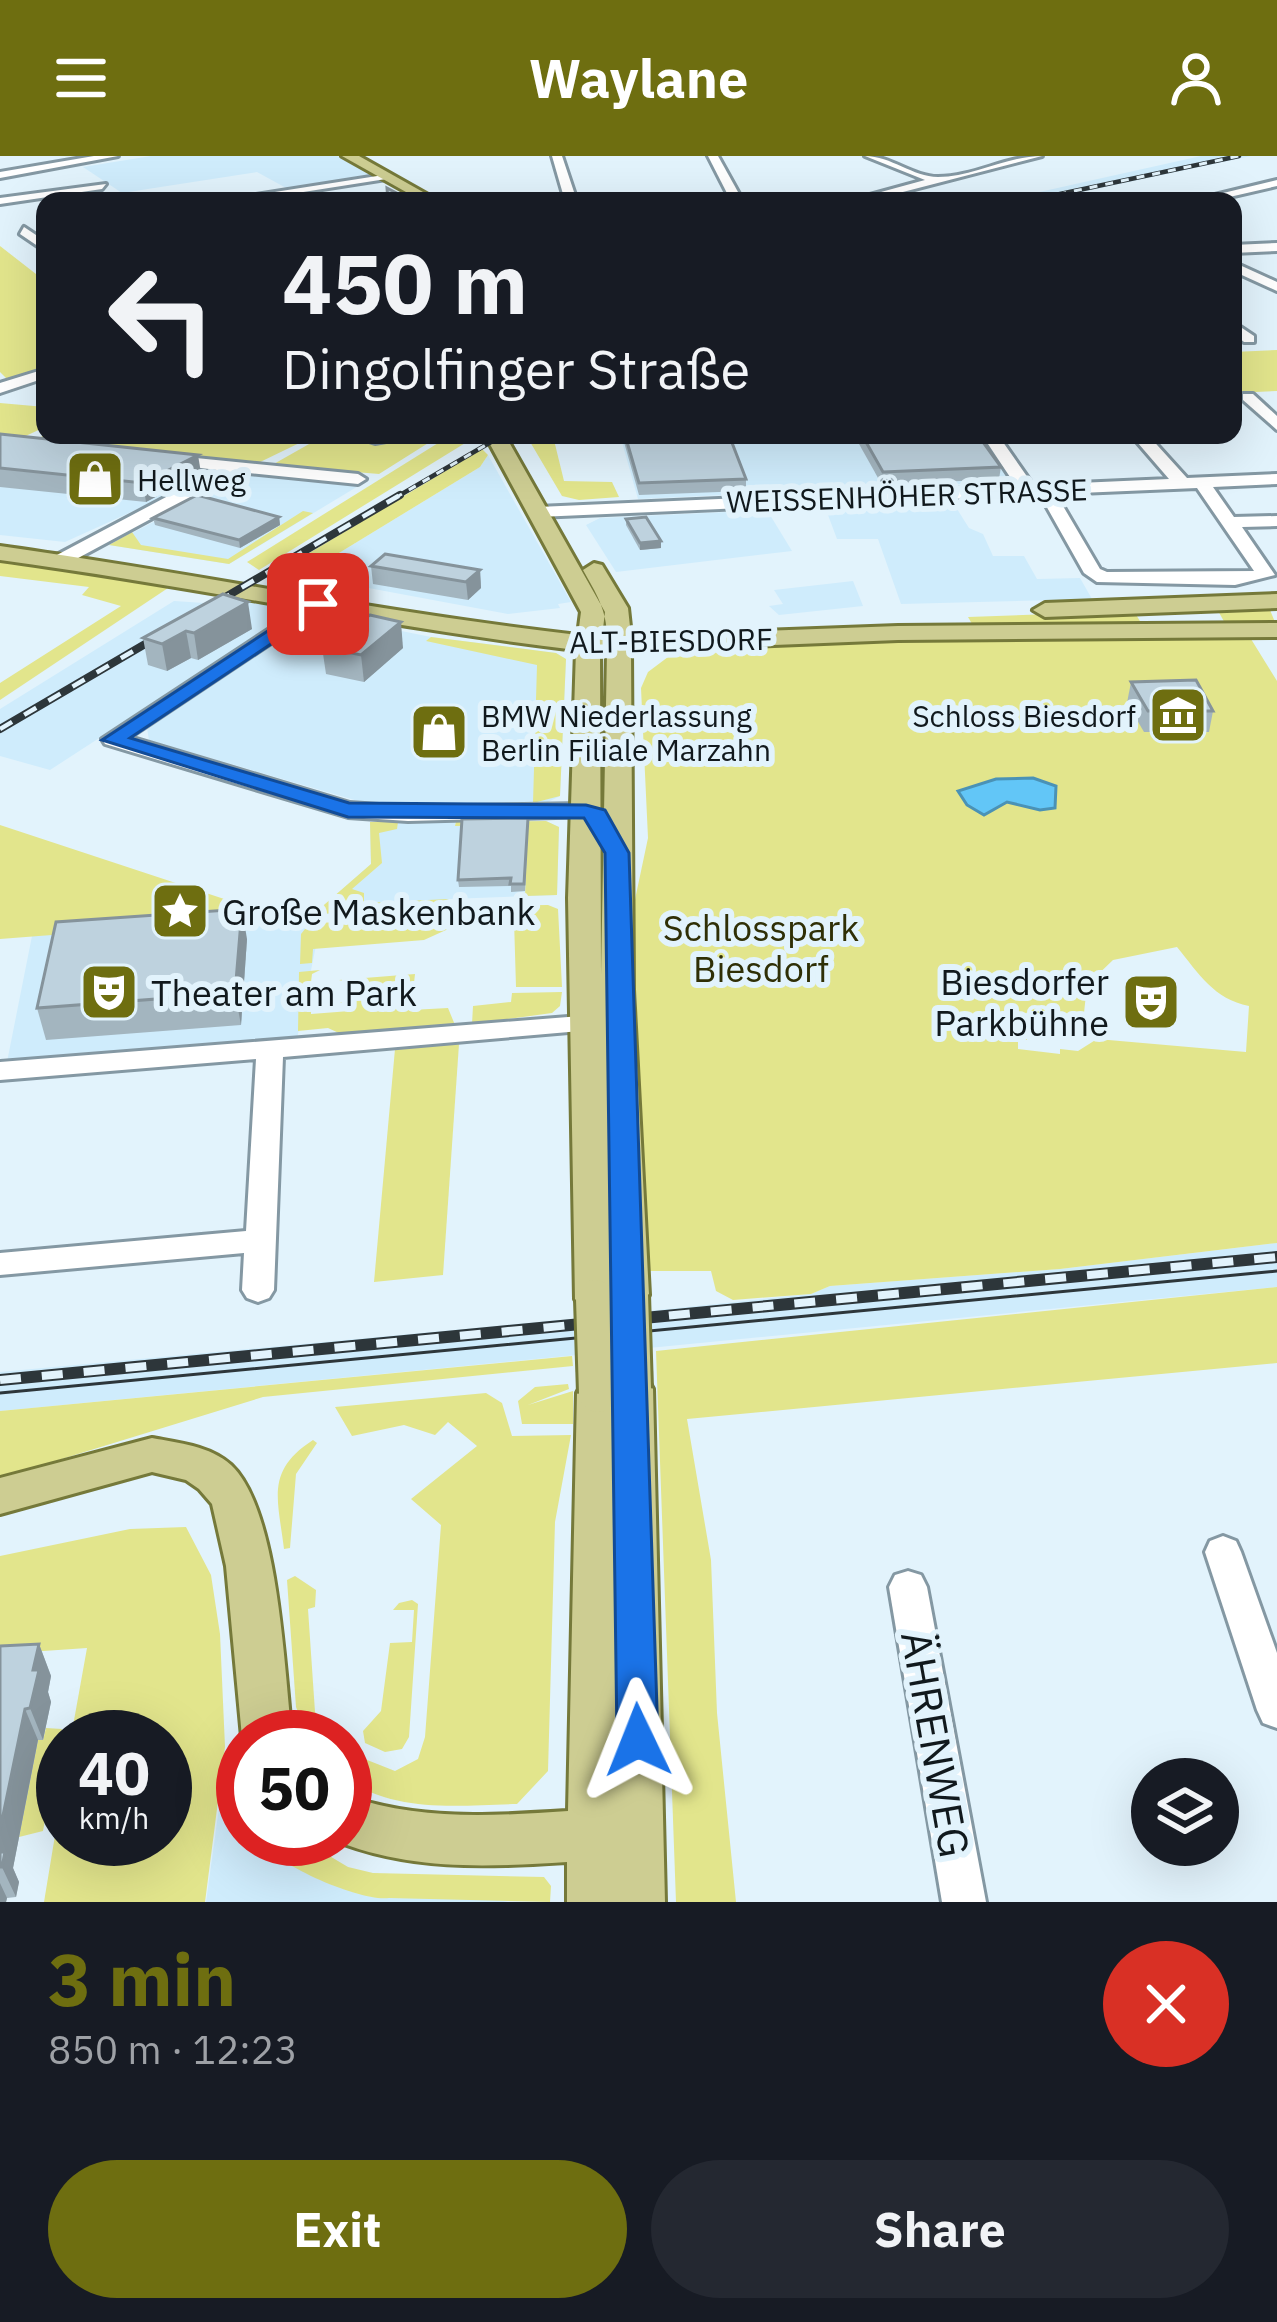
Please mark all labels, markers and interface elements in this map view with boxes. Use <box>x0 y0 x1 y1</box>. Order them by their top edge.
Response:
text: Waylane <box>529 43 748 113</box>
icon: menu <box>48 45 114 111</box>
icon: person <box>1163 45 1229 111</box>
text: 450 m <box>282 228 528 337</box>
icon: left <box>84 240 240 396</box>
text: Dingolfinger Straße <box>282 334 750 404</box>
shop icon: Hellweg <box>64 448 126 510</box>
place label: Hellweg <box>137 460 246 499</box>
street label: WEISSENHÖHER STRASSE <box>726 469 1088 521</box>
pin <box>267 553 369 655</box>
icon: arrive <box>285 571 351 637</box>
street label: ALT-BIESDORF <box>569 619 773 661</box>
museum icon: Schloss Biesdorf <box>1147 684 1209 746</box>
place label: BMW Niederlassung Berlin Filiale Marzahn <box>481 696 771 769</box>
place label: Schloss Biesdorf <box>912 696 1136 735</box>
shop icon: BMW Niederlassung Berlin Filiale Marzahn <box>408 701 470 763</box>
place icon: Große Maskenbank <box>149 880 211 942</box>
place label: Große Maskenbank <box>222 888 535 935</box>
park label: Schlosspark Biesdorf <box>663 904 859 992</box>
place label: Biesdorfer Parkbühne <box>934 958 1109 1046</box>
theatre icon: Theater am Park <box>78 961 140 1023</box>
place label: Theater am Park <box>151 969 417 1016</box>
theatre icon: Biesdorfer Parkbühne <box>1120 971 1182 1033</box>
street label: ÄHRENWEG <box>889 1627 983 1861</box>
position arrow <box>575 1677 701 1803</box>
speed limit sign: 50 <box>216 1710 372 1866</box>
text: 40 <box>78 1733 150 1812</box>
map controls <box>1131 1758 1239 1866</box>
button: layers <box>1131 1758 1239 1866</box>
text: km/h <box>79 1798 149 1837</box>
text: 3 min <box>48 1932 236 2026</box>
button: close <box>1103 1941 1229 2067</box>
text: 850 m · 12:23 <box>48 2024 298 2075</box>
button: Exit <box>48 2160 627 2298</box>
button: Share <box>651 2160 1229 2298</box>

